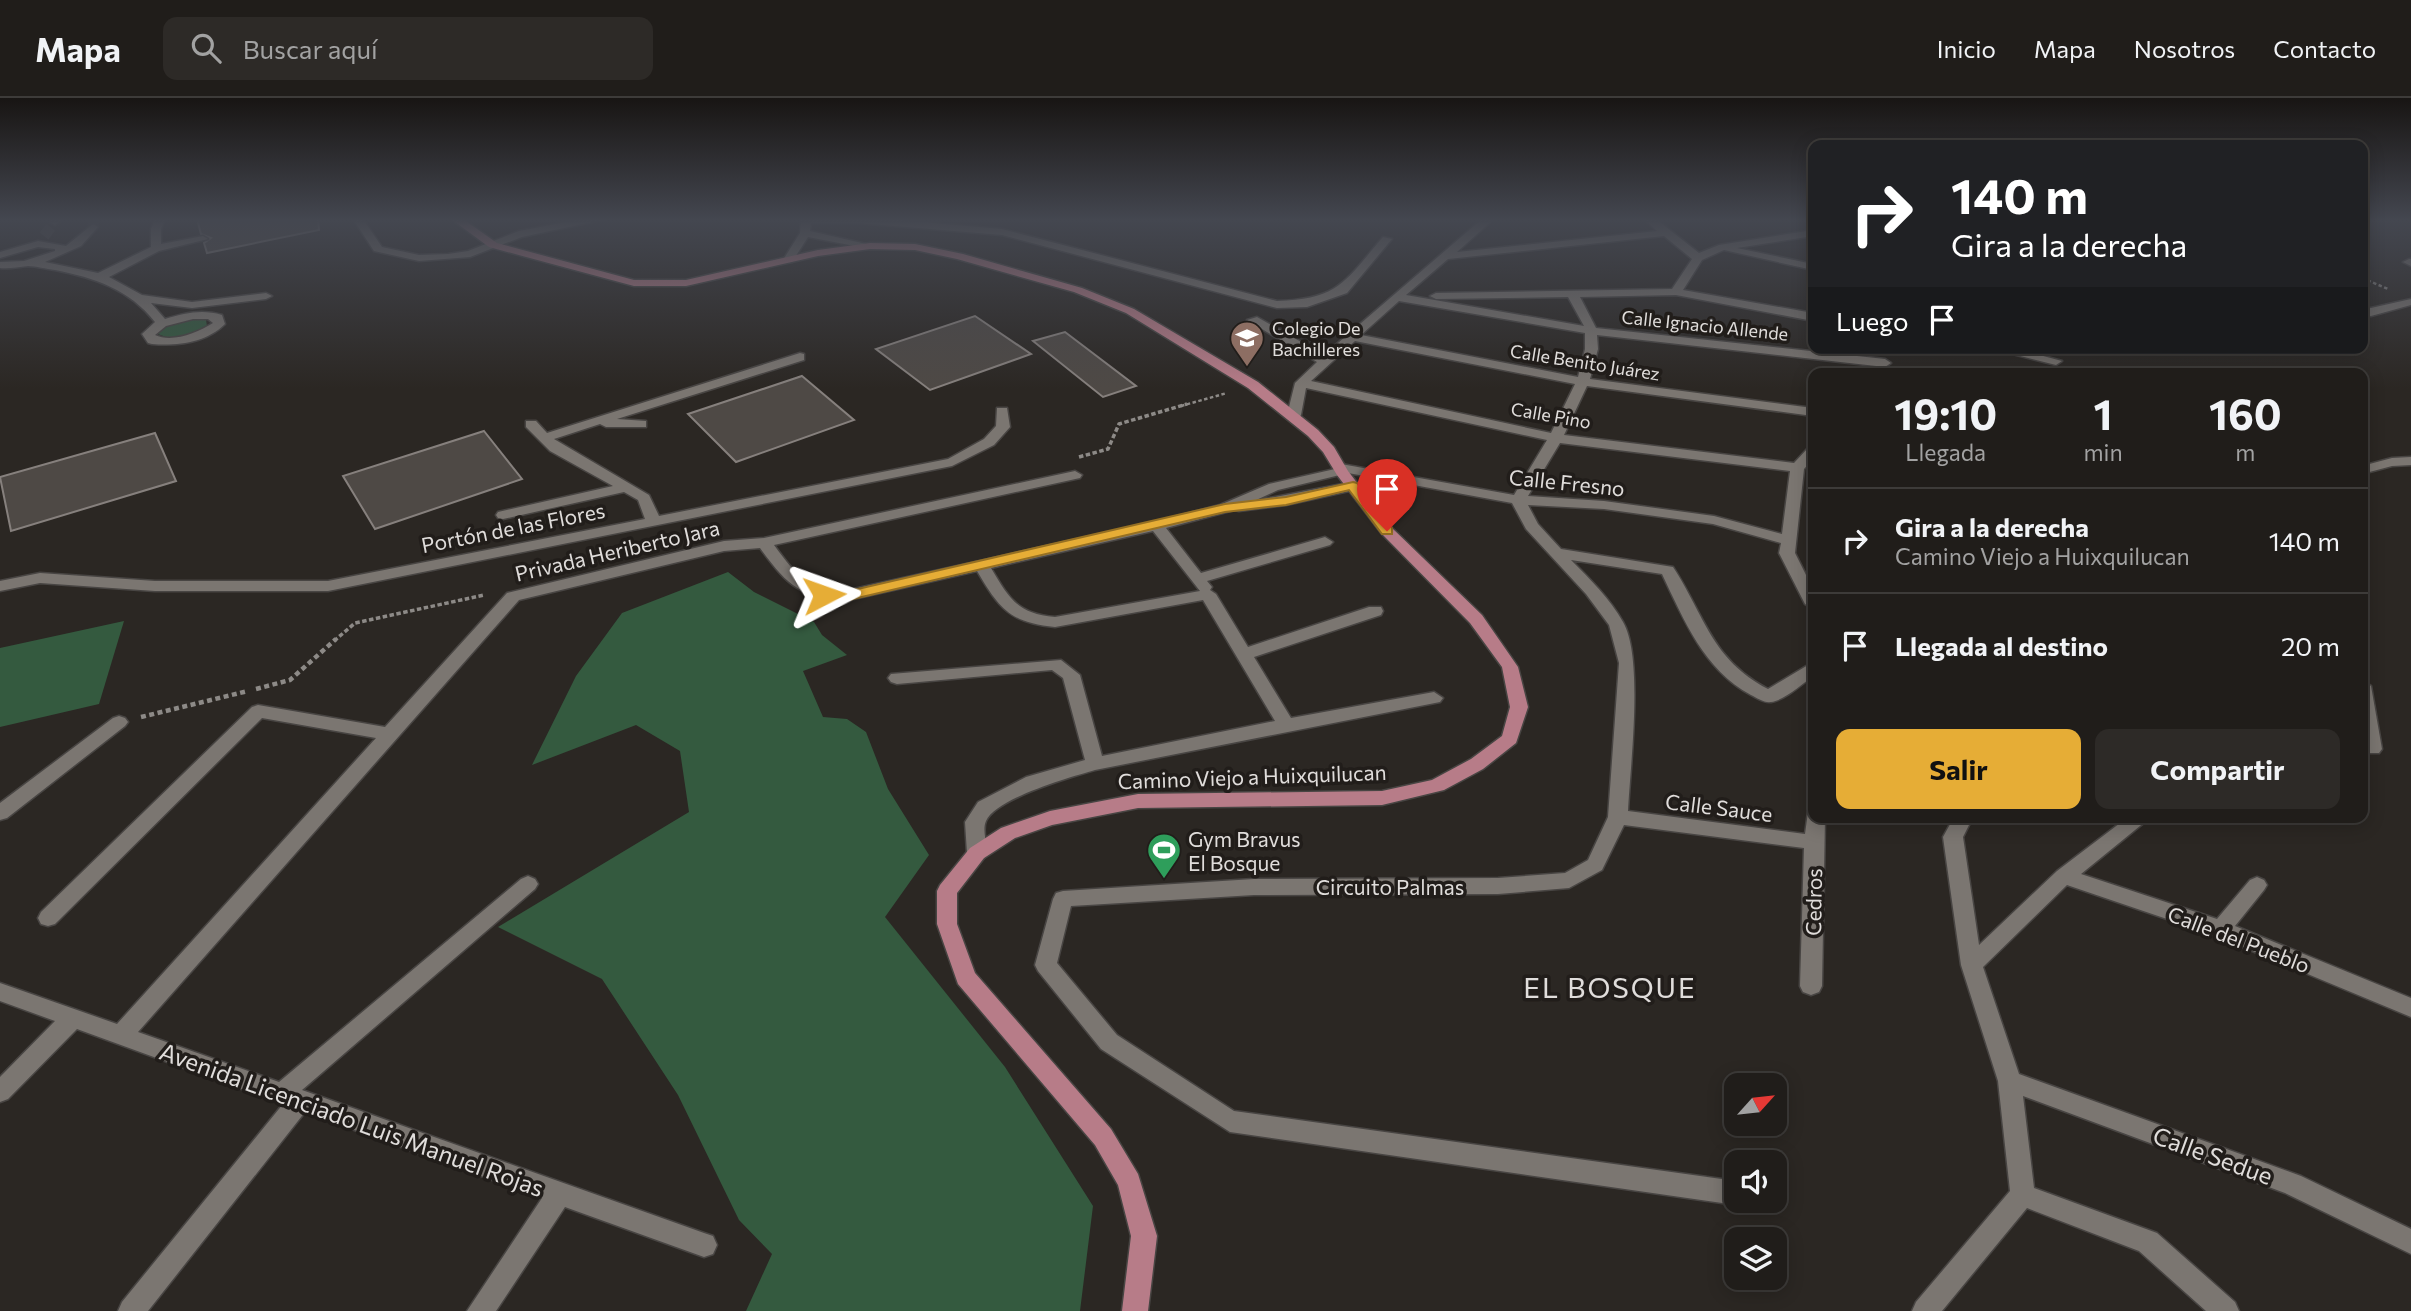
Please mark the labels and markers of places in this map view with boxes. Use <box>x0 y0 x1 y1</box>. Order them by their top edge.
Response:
place label: Colegio De Bachilleres <box>1272 317 1361 360</box>
school or university icon: Colegio De Bachilleres <box>1228 319 1266 368</box>
pin <box>1357 459 1417 531</box>
place label: Gym Bravus El Bosque <box>1188 826 1301 875</box>
sports icon: Gym Bravus El Bosque <box>1145 831 1183 880</box>

